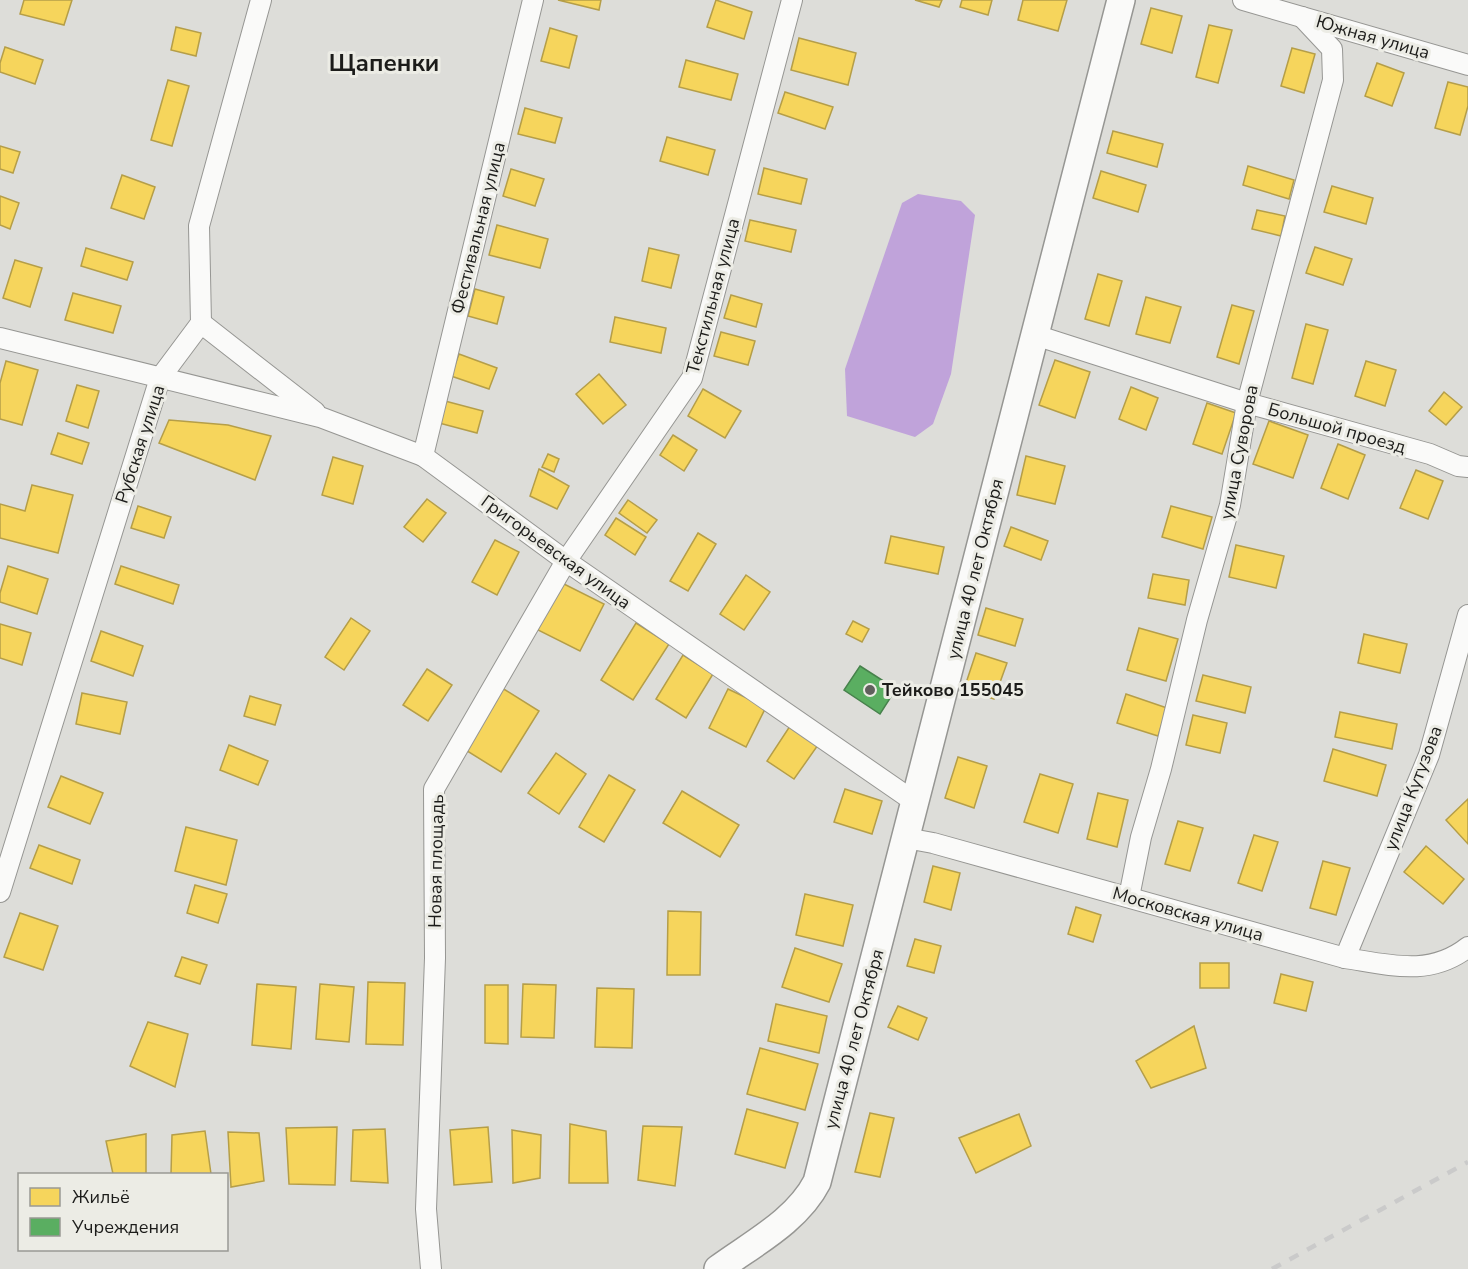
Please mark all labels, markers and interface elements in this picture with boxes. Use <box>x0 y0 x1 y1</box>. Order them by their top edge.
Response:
street label: Южная улица <box>1313 9 1433 65</box>
district label: Щапенки <box>329 47 439 79</box>
street label: Фестивальная улица <box>445 140 511 316</box>
street label: Текстильная улица <box>681 215 745 377</box>
street label: Рубская улица <box>110 382 170 506</box>
street label: улица Суворова <box>1214 383 1264 521</box>
street label: Большой проезд <box>1265 397 1409 459</box>
street label: улица 40 лет Октября <box>941 476 1009 662</box>
street label: Григорьевская улица <box>476 489 636 615</box>
place label: Тейково 155045 <box>882 678 1024 702</box>
marker: Тейково 155045 <box>863 683 877 697</box>
street label: улица Кутузова <box>1378 722 1448 854</box>
street label: Новая площадь <box>423 794 449 928</box>
street label: Московская улица <box>1110 881 1266 947</box>
street label: улица 40 лет Октября <box>818 946 890 1132</box>
legend <box>18 1173 228 1251</box>
text: Жильё <box>72 1185 130 1209</box>
text: Учреждения <box>71 1215 179 1239</box>

